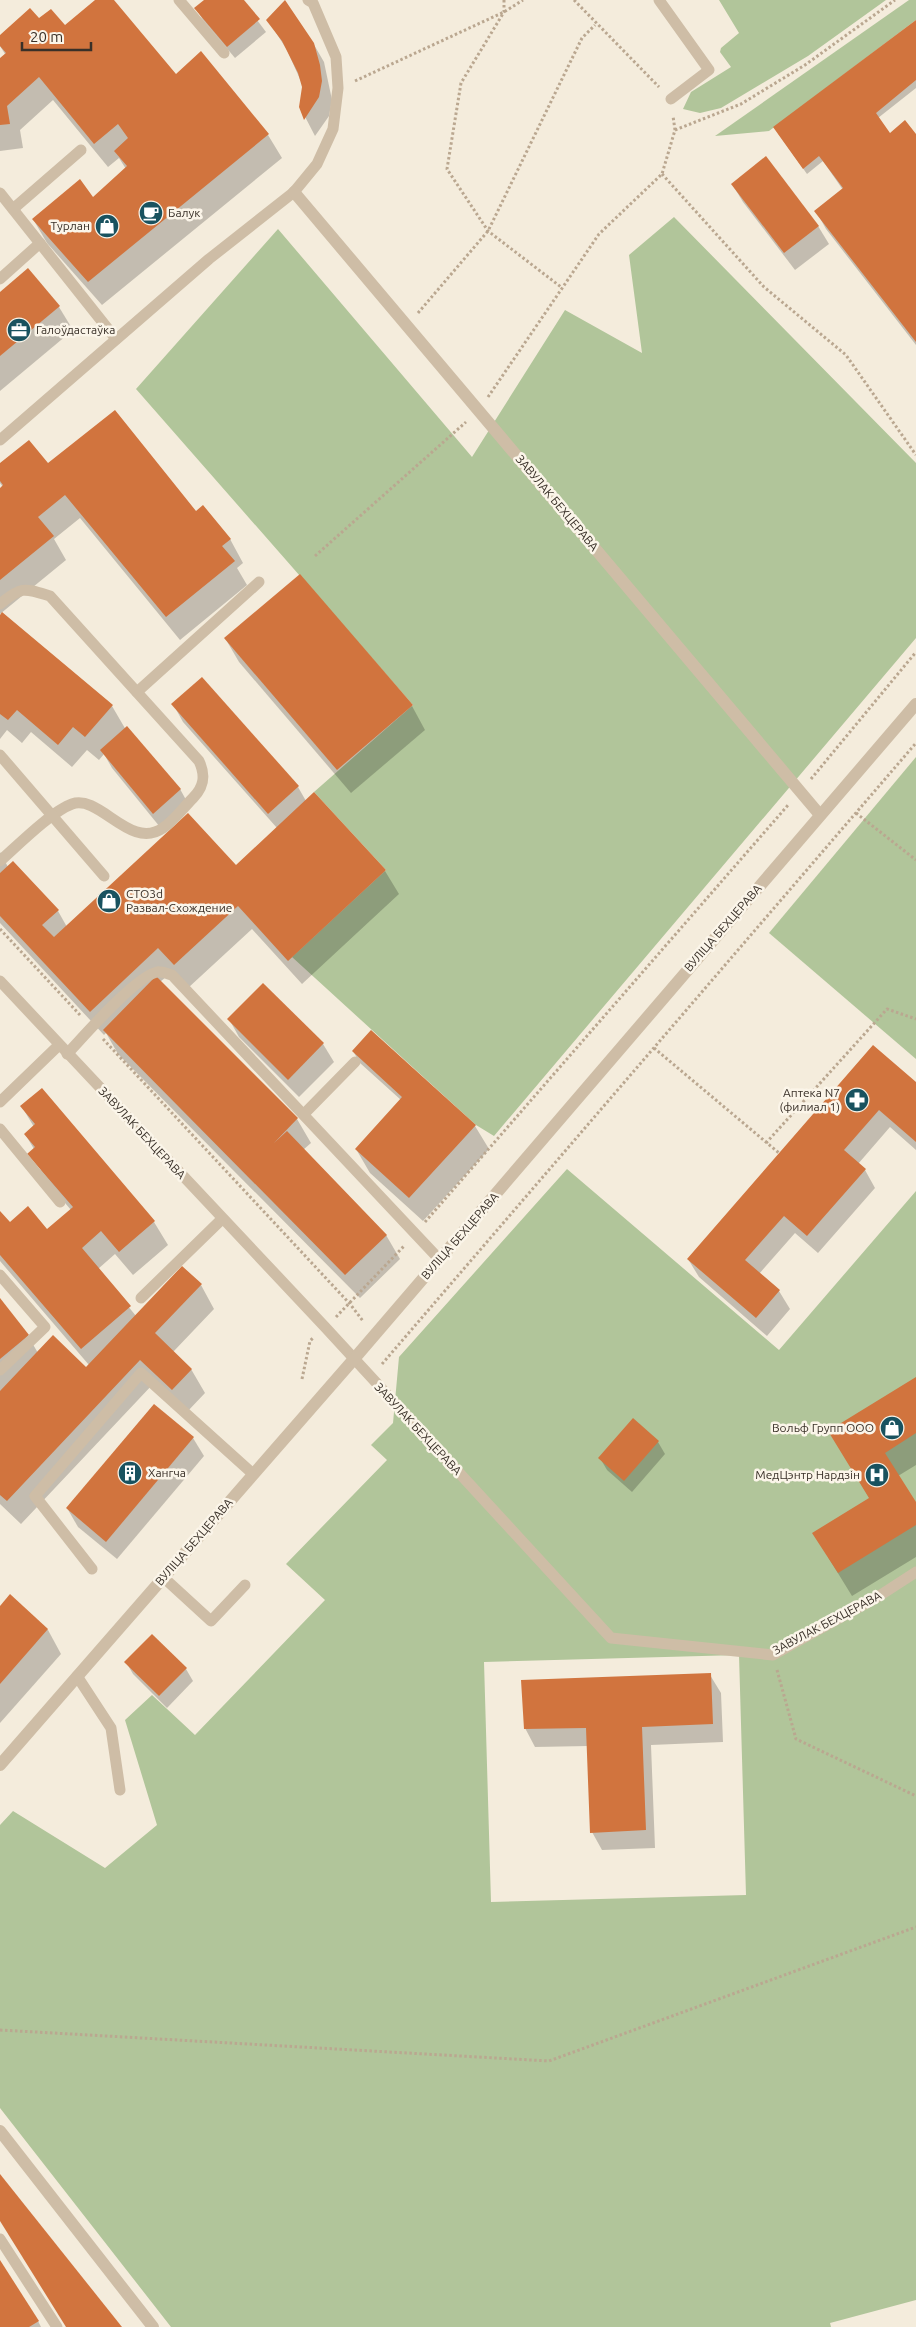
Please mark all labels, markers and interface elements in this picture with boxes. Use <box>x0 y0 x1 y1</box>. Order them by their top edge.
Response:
scale bar <box>22 20 91 52</box>
text: 20 m <box>30 28 63 45</box>
cafe icon: Балук <box>138 200 164 226</box>
place label: Балук <box>168 206 201 219</box>
shop icon: Турлан <box>94 213 120 239</box>
place label: Турлан <box>50 219 90 232</box>
office icon: Галоўдастаўка <box>6 317 32 343</box>
place label: Галоўдастаўка <box>36 323 115 336</box>
street label: ЗАВУЛАК БЕХЦЕРАВА <box>514 452 601 553</box>
street label: ВУЛІЦА БЕХЦЕРАВА <box>681 881 764 974</box>
place label: СТО3d Развал-Схождение <box>126 887 232 914</box>
shop icon: СТО3d Развал-Схождение <box>96 888 122 914</box>
street label: ЗАВУЛАК БЕХЦЕРАВА <box>96 1084 189 1181</box>
place label: Аптека N7 (филиал 1) <box>779 1086 840 1114</box>
pharmacy icon: Аптека N7 (филиал 1) <box>844 1087 870 1113</box>
street label: ВУЛІЦА БЕХЦЕРАВА <box>418 1189 501 1282</box>
street label: ЗАВУЛАК БЕХЦЕРАВА <box>372 1380 465 1477</box>
shop icon: Вольф Групп ООО <box>879 1415 905 1441</box>
place label: Вольф Групп ООО <box>772 1421 874 1434</box>
building icon: Хангча <box>117 1460 143 1486</box>
hospital icon: МедЦэнтр Нардзін <box>864 1462 890 1488</box>
place label: Хангча <box>148 1466 186 1479</box>
place label: МедЦэнтр Нардзін <box>755 1468 860 1481</box>
street label: ВУЛІЦА БЕХЦЕРАВА <box>152 1495 235 1588</box>
street label: ЗАВУЛАК БЕХЦЕРАВА <box>770 1588 883 1657</box>

